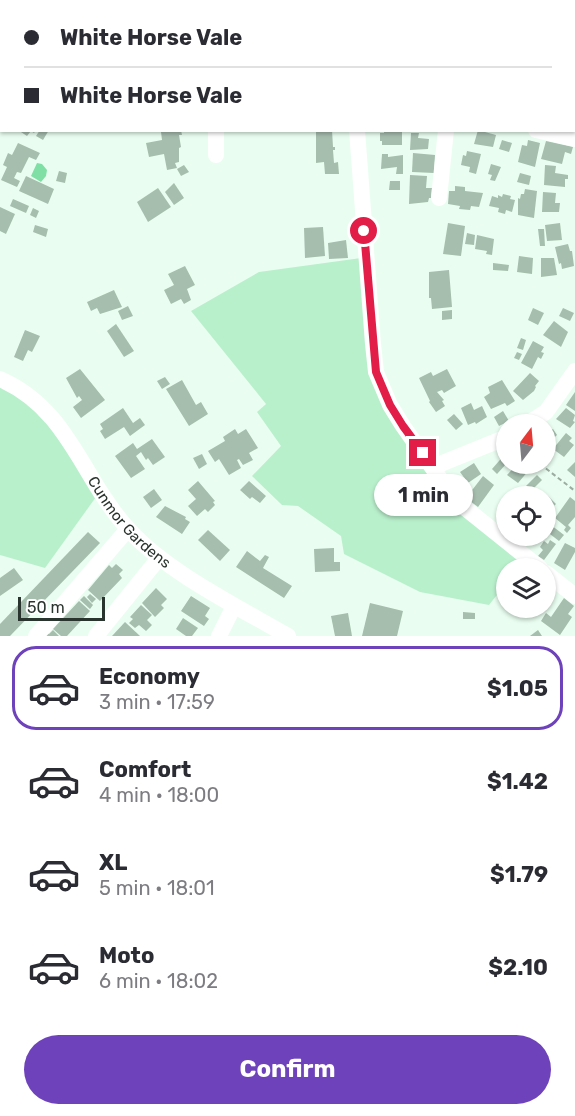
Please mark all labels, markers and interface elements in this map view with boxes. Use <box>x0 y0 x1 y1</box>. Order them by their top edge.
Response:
text: White Horse Vale <box>60 24 242 51</box>
text: White Horse Vale <box>60 82 242 109</box>
route start <box>350 217 377 244</box>
north arrow <box>496 414 556 474</box>
map controls <box>496 414 556 618</box>
route end <box>409 439 436 466</box>
street label: Cunmor Gardens <box>84 473 175 572</box>
callout: 1 min <box>374 474 472 516</box>
text: 1 min <box>398 483 449 507</box>
button: locate <box>496 486 556 546</box>
button: layers <box>496 558 556 618</box>
scale bar <box>18 594 105 622</box>
text: 50 m <box>27 598 65 617</box>
icon: car <box>27 661 81 715</box>
text: Economy <box>99 663 200 690</box>
text: $1.05 <box>487 675 548 702</box>
text: 3 min · 17:59 <box>99 690 215 714</box>
icon: car <box>27 754 81 808</box>
text: Comfort <box>99 756 191 783</box>
text: $1.42 <box>487 768 548 795</box>
text: 4 min · 18:00 <box>99 783 219 807</box>
icon: car <box>27 847 81 901</box>
text: XL <box>99 849 127 876</box>
text: $1.79 <box>490 861 548 888</box>
text: 5 min · 18:01 <box>99 876 215 900</box>
icon: car <box>27 940 81 994</box>
text: Moto <box>99 942 154 969</box>
text: $2.10 <box>488 954 548 981</box>
text: 6 min · 18:02 <box>99 969 218 993</box>
button: Confirm <box>24 1035 551 1104</box>

